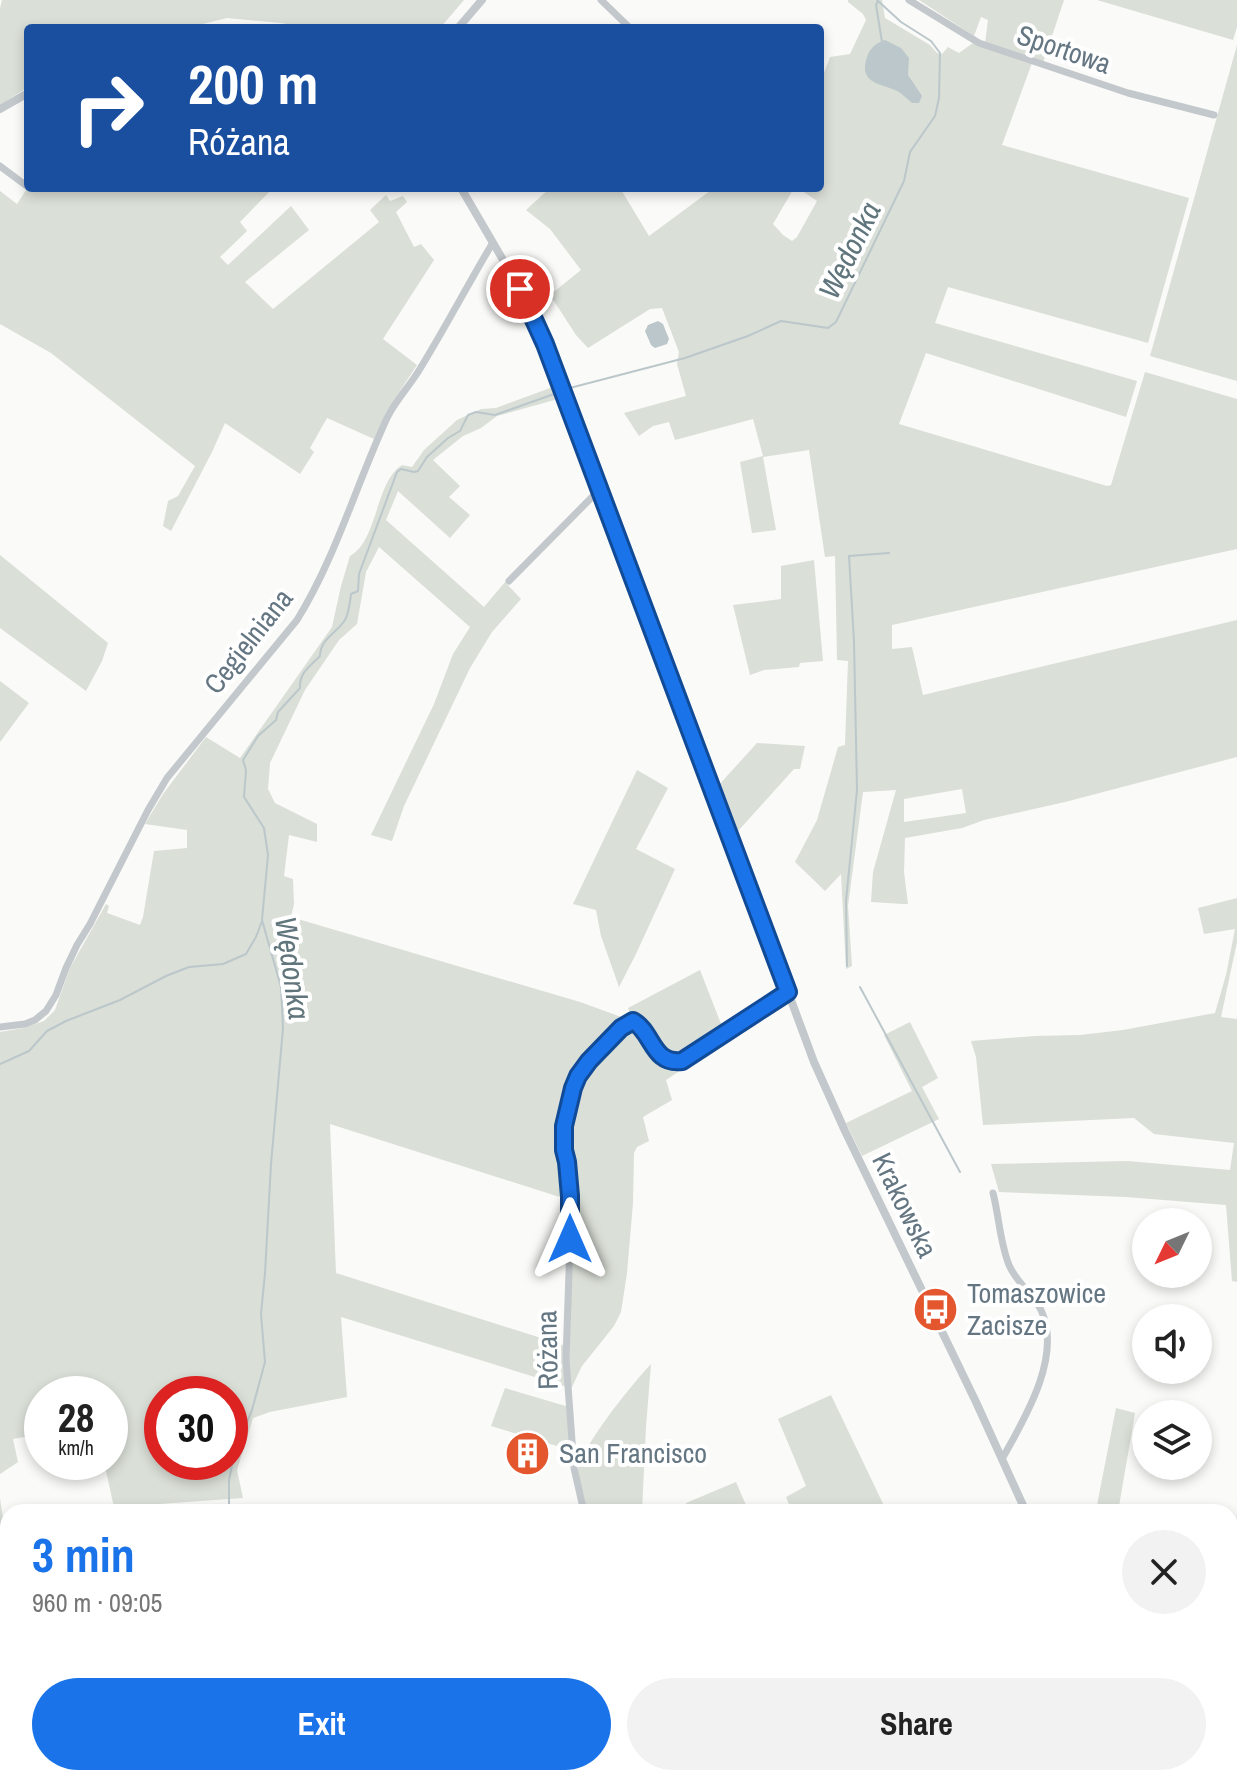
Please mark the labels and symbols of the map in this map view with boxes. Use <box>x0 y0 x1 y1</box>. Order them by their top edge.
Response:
street label: Sportowa <box>1012 15 1116 83</box>
water label: Wędonka <box>808 195 890 305</box>
pin <box>486 255 554 323</box>
street label: Cegielniana <box>195 580 301 701</box>
water label: Wędonka <box>266 914 320 1022</box>
street label: Krakowska <box>863 1146 947 1264</box>
position arrow <box>528 1197 612 1281</box>
north arrow <box>1132 1208 1212 1288</box>
place label: Tomaszowice Zacisze <box>967 1274 1106 1344</box>
bus stop icon: Tomaszowice Zacisze <box>912 1285 960 1333</box>
street label: Różana <box>527 1310 567 1390</box>
speed limit sign: 30 <box>144 1376 248 1480</box>
building icon: San Francisco <box>504 1429 552 1477</box>
place label: San Francisco <box>559 1434 707 1472</box>

